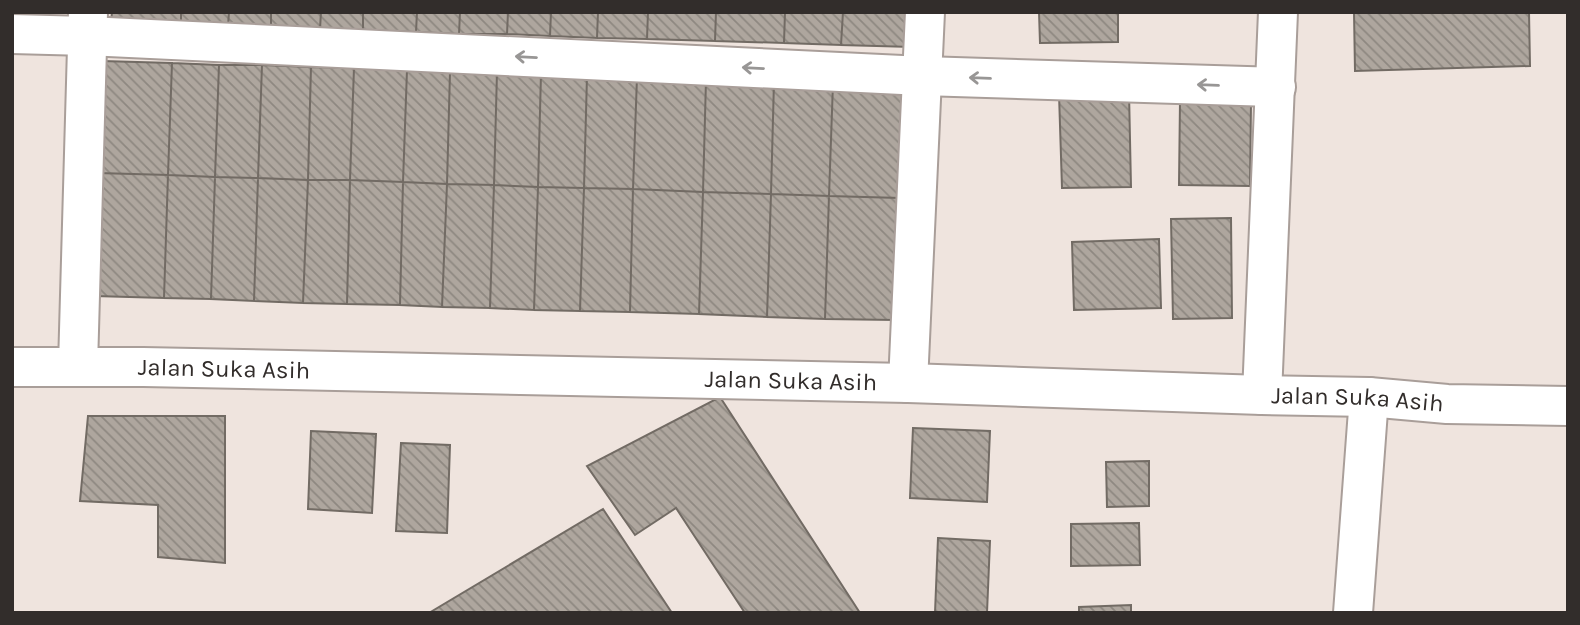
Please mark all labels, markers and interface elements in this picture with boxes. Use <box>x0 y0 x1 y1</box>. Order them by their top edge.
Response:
one-way arrow <box>514 51 537 64</box>
one-way arrow <box>742 61 765 74</box>
one-way arrow <box>969 71 992 84</box>
one-way arrow <box>1196 78 1219 91</box>
street label: Jalan Suka Asih <box>138 353 311 384</box>
street label: Jalan Suka Asih <box>704 365 877 396</box>
street label: Jalan Suka Asih <box>1271 381 1445 418</box>

